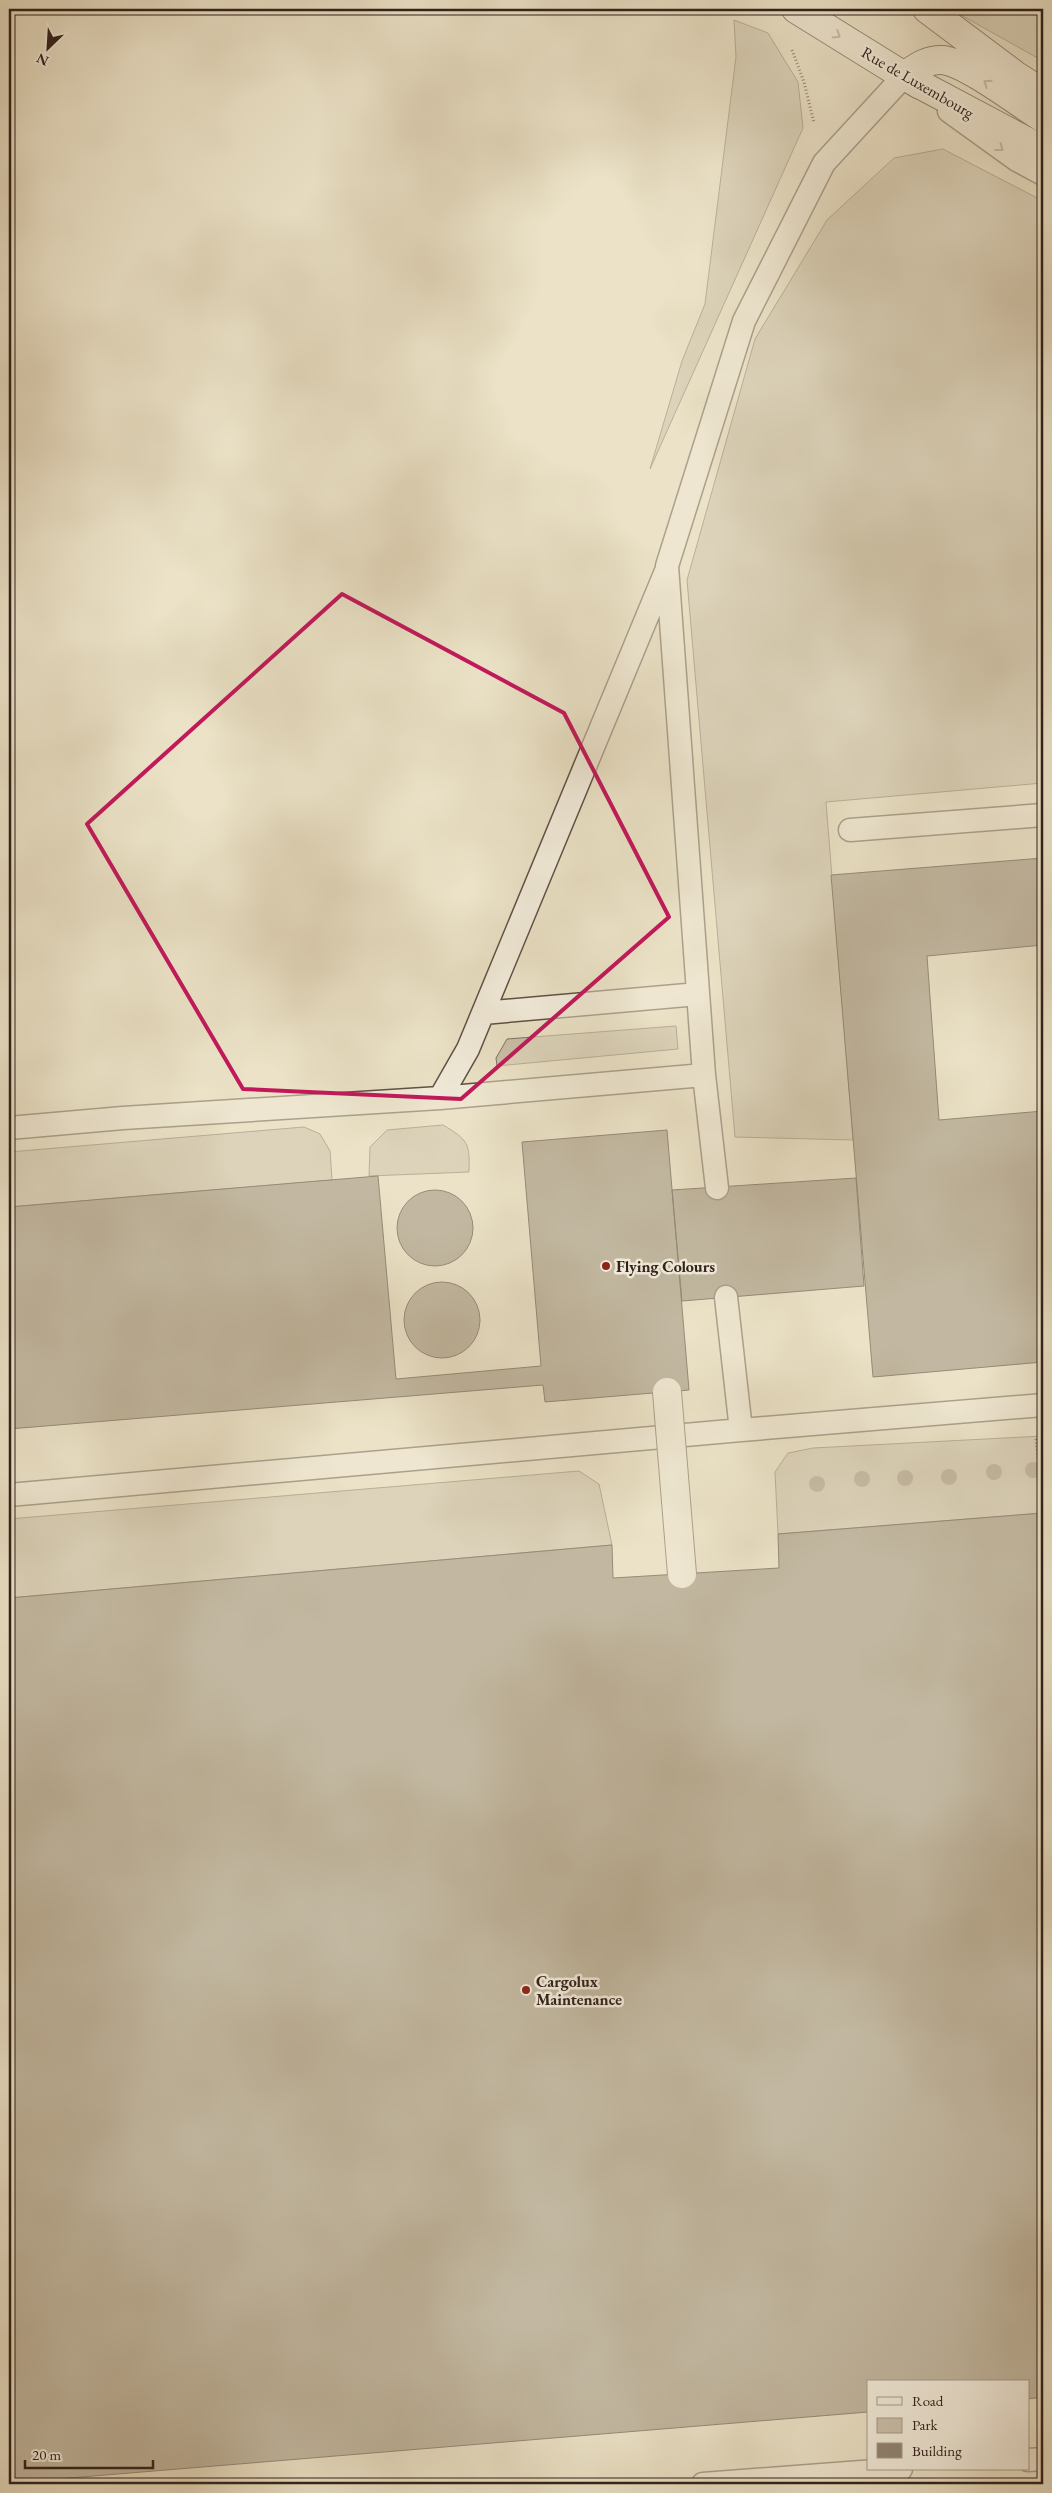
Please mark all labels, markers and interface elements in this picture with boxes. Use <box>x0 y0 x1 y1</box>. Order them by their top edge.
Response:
north arrow <box>22 22 72 72</box>
one-way arrow <box>832 28 841 38</box>
street label: Rue de Luxembourg <box>858 42 979 124</box>
text: N <box>33 49 51 70</box>
one-way arrow <box>984 80 993 89</box>
one-way arrow <box>994 141 1003 151</box>
place label: Flying Colours <box>616 1256 715 1277</box>
marker: Flying Colours <box>600 1260 612 1272</box>
place label: Cargolux Maintenance <box>536 1971 622 2010</box>
marker: Cargolux Maintenance <box>520 1984 532 1996</box>
legend <box>867 2380 1030 2470</box>
text: Road <box>912 2391 944 2410</box>
text: Park <box>912 2415 939 2434</box>
scale bar <box>25 2438 152 2470</box>
text: Building <box>912 2441 962 2460</box>
text: 20 m <box>32 2445 61 2464</box>

